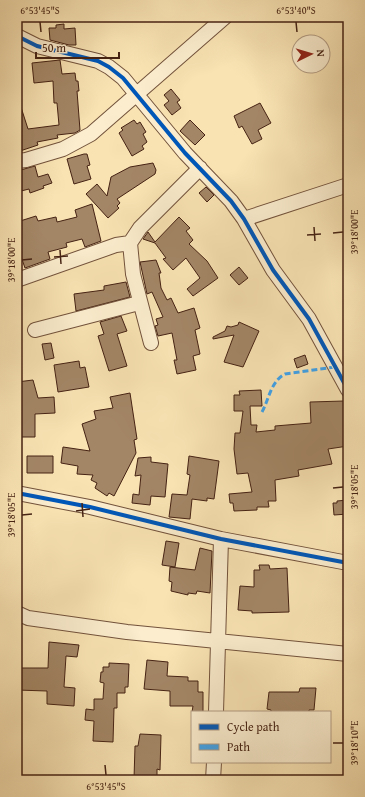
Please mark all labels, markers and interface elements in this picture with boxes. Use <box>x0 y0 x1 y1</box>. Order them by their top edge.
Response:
text: 6°53'45"S <box>20 3 60 18</box>
text: 6°53'40"S <box>276 3 316 18</box>
scale bar <box>36 34 119 60</box>
north arrow <box>291 34 331 74</box>
text: 50 m <box>42 39 66 56</box>
text: N <box>313 49 329 58</box>
text: 39°18'00"E <box>347 210 362 254</box>
text: 39°18'00"E <box>4 238 19 282</box>
text: 39°18'05"E <box>347 465 362 509</box>
text: 39°18'05"E <box>4 493 19 537</box>
legend <box>191 711 331 763</box>
text: Cycle path <box>227 718 280 735</box>
text: 39°18'10"E <box>347 721 362 765</box>
text: Path <box>227 738 250 755</box>
text: 6°53'45"S <box>86 779 126 794</box>

